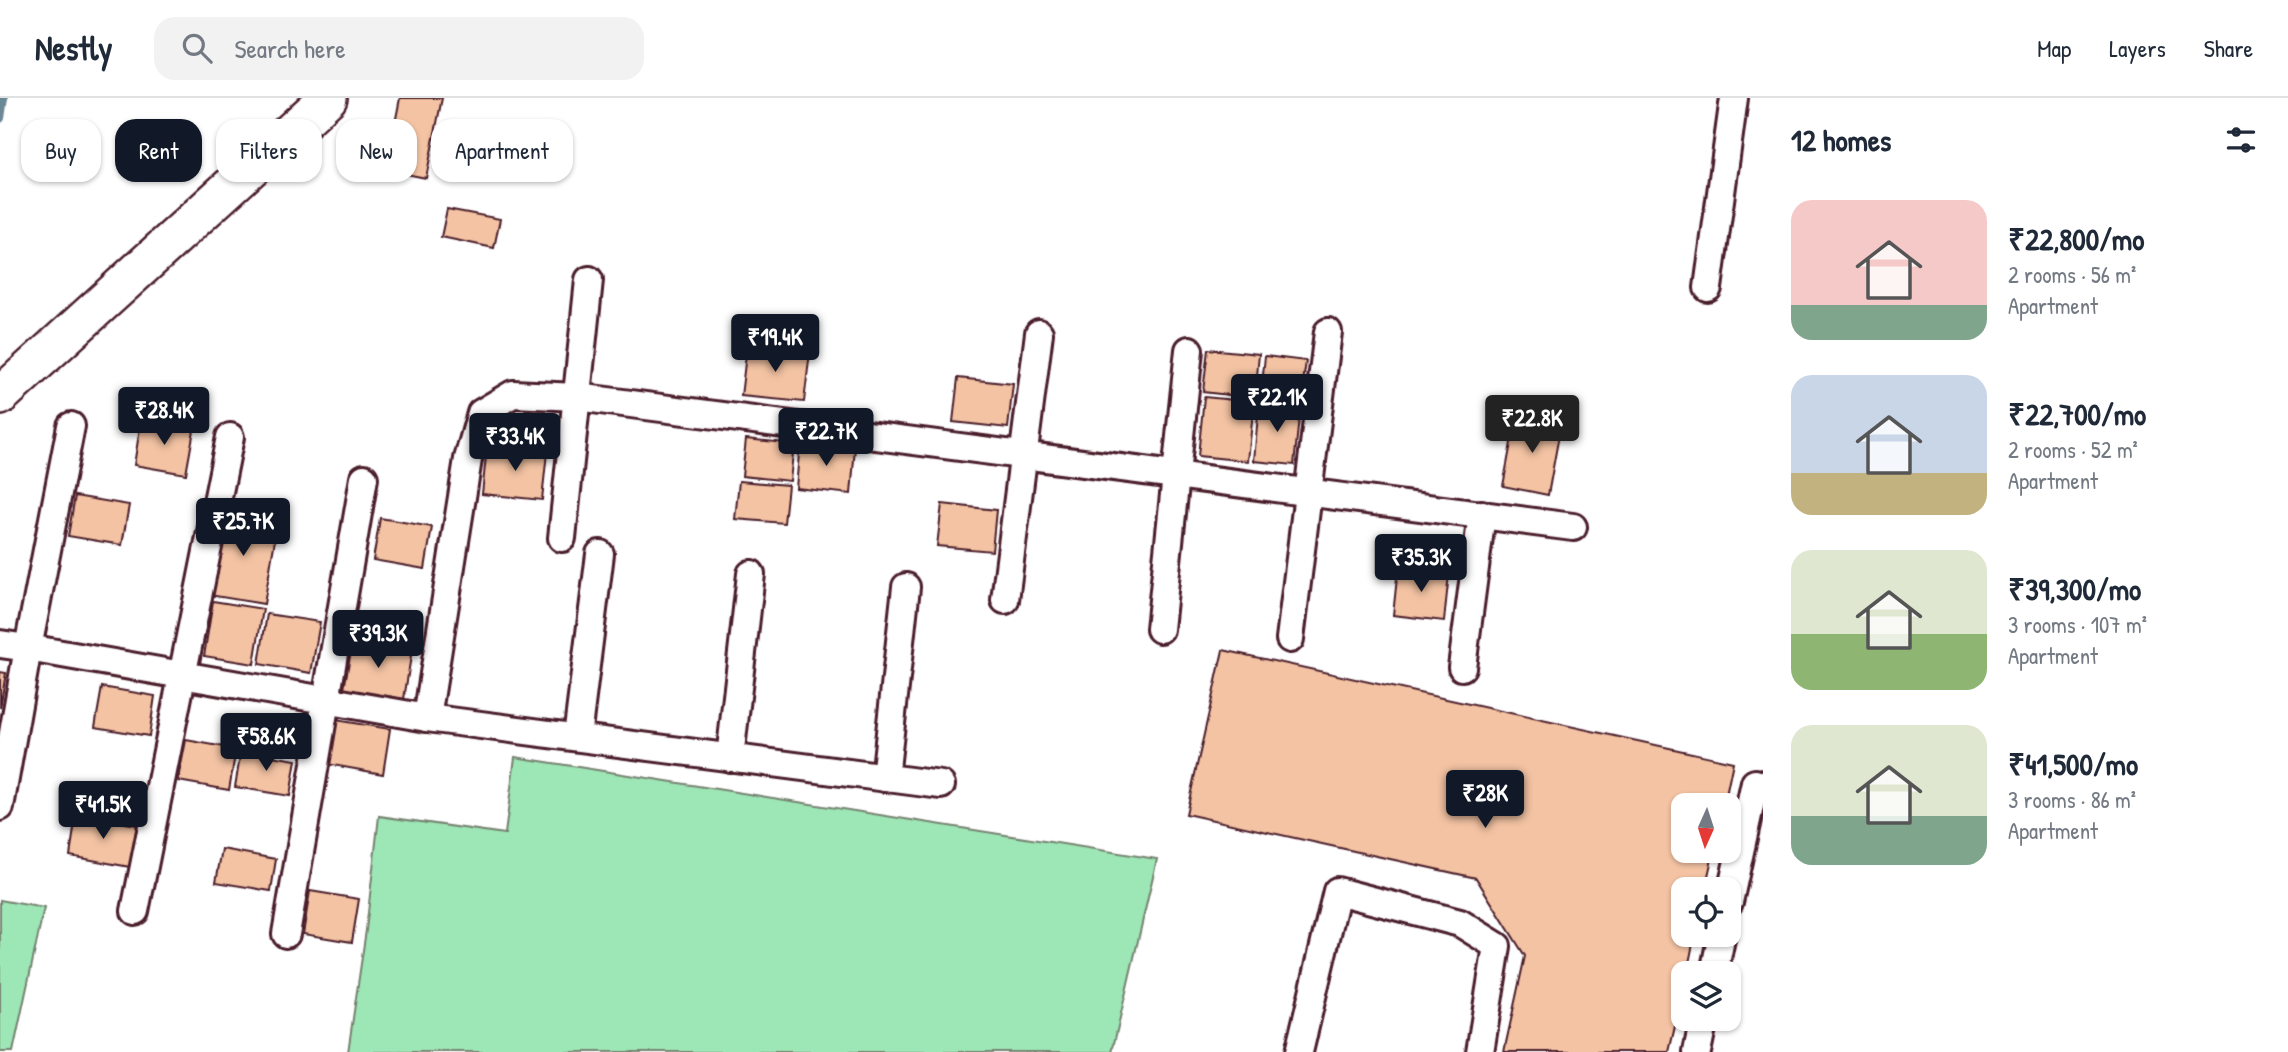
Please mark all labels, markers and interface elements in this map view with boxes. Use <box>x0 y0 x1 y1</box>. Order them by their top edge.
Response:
search box <box>154 17 644 80</box>
text: Nestly <box>35 26 112 70</box>
icon: search <box>178 29 216 67</box>
text: Search here <box>234 31 346 66</box>
text: Map <box>2037 32 2071 64</box>
text: Layers <box>2109 32 2166 64</box>
text: Share <box>2204 32 2253 64</box>
chip: Buy <box>21 119 101 182</box>
chip: Rent <box>115 119 202 182</box>
chip: Filters <box>216 119 322 182</box>
chip: New <box>336 119 417 182</box>
chip: Apartment <box>431 119 573 182</box>
text: 12 homes <box>1791 120 1891 160</box>
icon: filters <box>2222 121 2260 159</box>
text: ₹22,800/mo <box>2008 219 2144 259</box>
icon: home <box>1847 228 1931 312</box>
text: 2 rooms · 56 m² <box>2008 259 2136 290</box>
text: Apartment <box>2008 290 2098 321</box>
pin: ₹19.4K <box>718 314 832 374</box>
text: ₹19.4K <box>747 321 803 352</box>
pin: ₹22.1K <box>1220 374 1334 434</box>
text: ₹22.1K <box>1247 381 1307 412</box>
pin: ₹28.4K <box>107 388 221 447</box>
text: ₹28.4K <box>134 394 194 425</box>
text: ₹22,700/mo <box>2008 394 2146 434</box>
pin: ₹22.8K <box>1475 396 1589 455</box>
text: ₹22.8K <box>1501 402 1563 433</box>
icon: home <box>1847 403 1931 487</box>
pin: ₹22.7K <box>769 408 883 468</box>
pin: ₹33.4K <box>458 414 572 473</box>
text: ₹22.7K <box>794 415 858 446</box>
text: ₹33.4K <box>485 420 545 451</box>
text: 2 rooms · 52 m² <box>2008 434 2138 465</box>
text: Apartment <box>2008 465 2098 496</box>
pin: ₹25.7K <box>186 498 300 558</box>
text: ₹25.7K <box>212 505 274 536</box>
pin: ₹35.3K <box>1364 534 1478 594</box>
text: ₹35.3K <box>1391 541 1451 572</box>
text: ₹39,300/mo <box>2008 569 2141 609</box>
icon: home <box>1847 578 1931 662</box>
text: 3 rooms · 107 m² <box>2008 609 2147 640</box>
pin: ₹39.3K <box>321 610 435 670</box>
text: ₹39.3K <box>348 617 408 648</box>
text: Apartment <box>2008 640 2098 671</box>
pin: ₹58.6K <box>209 714 323 773</box>
text: ₹58.6K <box>237 720 295 751</box>
text: ₹41,500/mo <box>2008 744 2138 784</box>
icon: home <box>1847 753 1931 837</box>
pin: ₹28K <box>1444 770 1526 830</box>
text: ₹28K <box>1462 777 1508 808</box>
pin: ₹41.5K <box>46 782 160 841</box>
text: 3 rooms · 86 m² <box>2008 784 2136 815</box>
text: ₹41.5K <box>75 788 131 819</box>
north arrow <box>1671 793 1741 863</box>
map controls <box>1671 793 1741 1031</box>
text: Apartment <box>2008 815 2098 846</box>
button: locate <box>1671 877 1741 947</box>
button: layers <box>1671 961 1741 1031</box>

